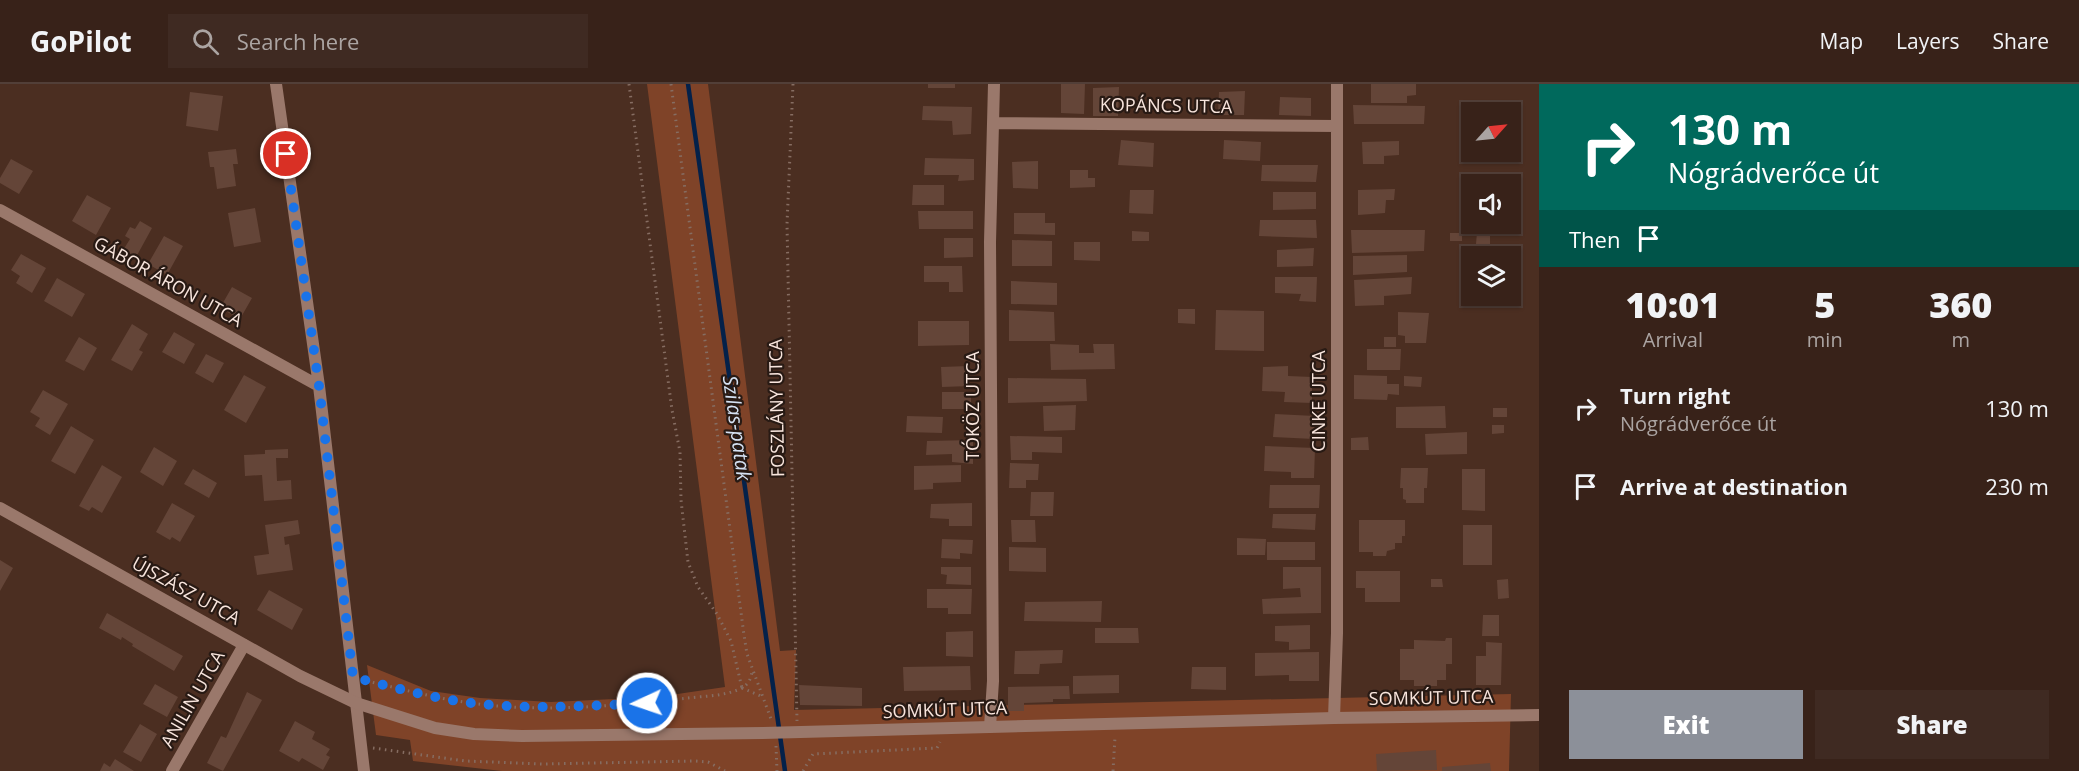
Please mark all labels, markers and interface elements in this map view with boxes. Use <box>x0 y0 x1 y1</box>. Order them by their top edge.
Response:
search box <box>168 14 588 68</box>
text: GoPilot <box>30 22 132 60</box>
icon: search <box>189 25 222 58</box>
text: Search here <box>237 26 359 56</box>
text: Map <box>1820 27 1863 55</box>
text: Layers <box>1896 27 1960 55</box>
text: Share <box>1993 27 2049 55</box>
street label: KOPÁNCS UTCA <box>1100 92 1233 118</box>
text: 130 m <box>1668 100 1792 157</box>
north arrow <box>1461 102 1521 162</box>
map controls <box>1461 102 1521 306</box>
icon: right <box>1569 108 1647 186</box>
pin <box>260 128 311 179</box>
icon: arrive <box>269 137 302 170</box>
text: Nógrádverőce út <box>1668 154 1879 191</box>
button: sound <box>1461 174 1521 234</box>
icon: arrive <box>1632 222 1665 255</box>
text: Then <box>1569 224 1620 254</box>
street label: GÁBOR ÁRON UTCA <box>90 230 248 332</box>
button: layers <box>1461 246 1521 306</box>
text: 10:01 <box>1626 280 1720 329</box>
text: 5 <box>1814 280 1835 329</box>
text: 360 <box>1929 280 1992 329</box>
text: Arrival <box>1643 326 1703 353</box>
text: min <box>1807 326 1843 353</box>
text: m <box>1952 326 1970 353</box>
street label: FOSZLÁNY UTCA <box>763 338 789 477</box>
street label: CINKE UTCA <box>1306 350 1330 452</box>
street label: TÓKÖZ UTCA <box>960 351 984 461</box>
water label: Szilas-patak <box>717 374 758 483</box>
text: Turn right <box>1620 380 1731 410</box>
icon: right <box>1569 392 1602 425</box>
text: 130 m <box>1985 393 2049 423</box>
text: Nógrádverőce út <box>1620 410 1776 437</box>
icon: arrive <box>1569 470 1602 503</box>
text: Arrive at destination <box>1620 471 1848 501</box>
text: 230 m <box>1985 471 2049 501</box>
street label: ÚJSZÁSZ UTCA <box>128 551 245 630</box>
street label: ANILIN UTCA <box>155 645 230 751</box>
position arrow <box>615 671 679 735</box>
street label: SOMKÚT UTCA <box>1369 684 1494 710</box>
button: Exit <box>1569 690 1803 759</box>
button: Share <box>1815 690 2049 759</box>
street label: SOMKÚT UTCA <box>882 695 1008 723</box>

